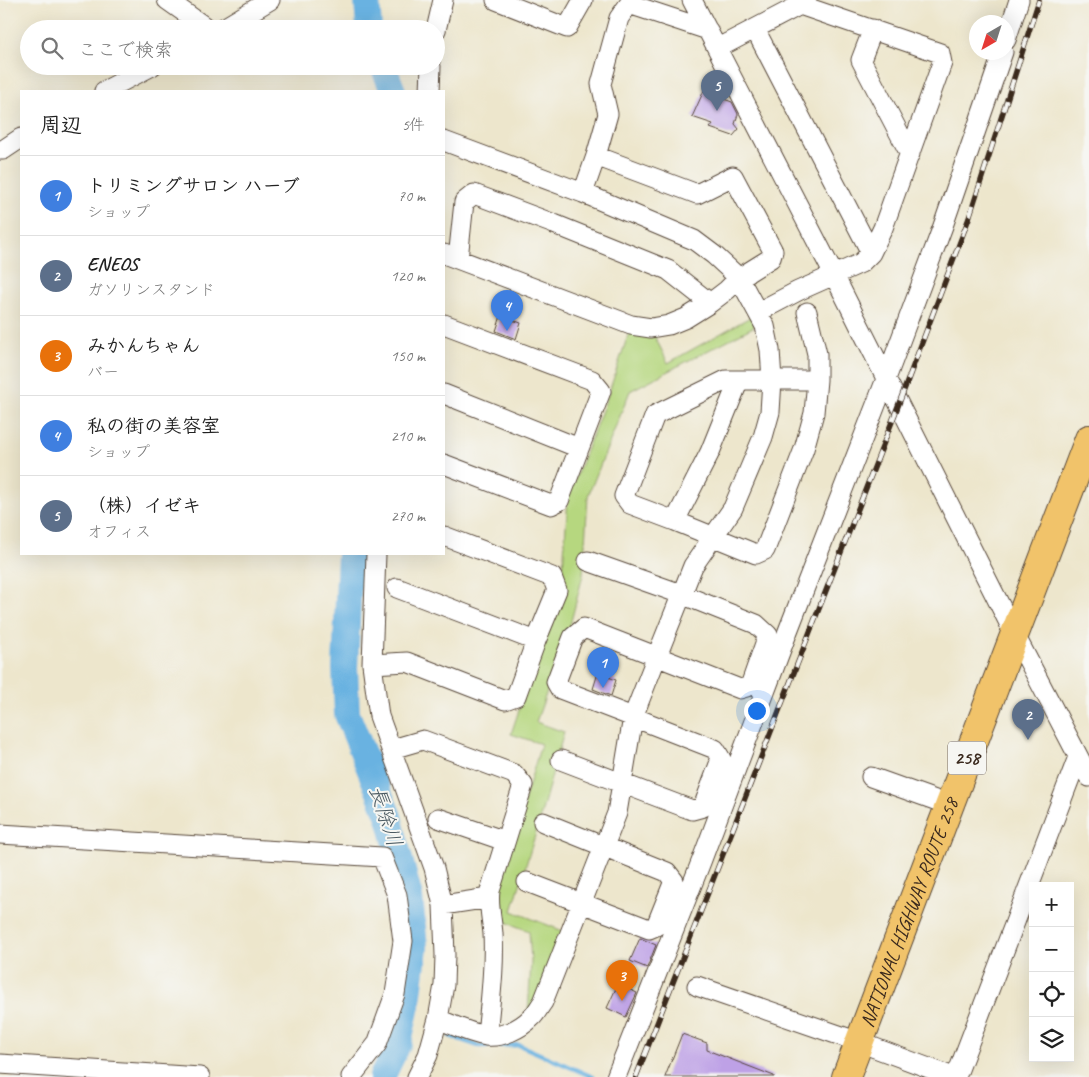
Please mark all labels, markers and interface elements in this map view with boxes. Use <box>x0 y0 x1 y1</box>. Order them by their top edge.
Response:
north arrow <box>969 15 1014 60</box>
search box <box>20 20 445 75</box>
icon: search <box>38 34 66 62</box>
text: ここで検索 <box>78 38 173 62</box>
pin: 5 <box>701 70 733 111</box>
text: 周辺 <box>40 112 82 138</box>
text: 5件 <box>402 115 425 135</box>
text: トリミングサロン ハーブ <box>87 174 300 198</box>
text: 1 <box>52 186 60 206</box>
text: 70 m <box>398 186 425 206</box>
text: ショップ <box>87 202 150 222</box>
text: ENEOS <box>87 252 138 276</box>
text: 2 <box>52 266 60 286</box>
text: 120 m <box>391 266 425 286</box>
text: ガソリンスタンド <box>87 280 215 300</box>
pin: 4 <box>491 290 523 331</box>
text: みかんちゃん <box>87 334 200 358</box>
text: 3 <box>52 346 60 366</box>
text: 150 m <box>391 346 425 366</box>
text: バー <box>87 362 119 382</box>
text: 私の街の美容室 <box>87 414 220 438</box>
text: 4 <box>52 426 60 446</box>
text: 210 m <box>391 426 425 446</box>
text: ショップ <box>87 442 150 462</box>
text: （株）イゼキ <box>87 494 201 518</box>
text: 5 <box>53 506 59 526</box>
text: 270 m <box>391 506 425 526</box>
text: オフィス <box>87 522 151 542</box>
pin: 1 <box>587 647 619 688</box>
your location <box>744 698 770 724</box>
pin: 2 <box>1012 699 1044 740</box>
road number: 258 <box>948 741 986 774</box>
water label: 長除川 <box>364 782 408 850</box>
street label: NATIONAL HIGHWAY ROUTE 258 <box>854 793 964 1031</box>
map controls <box>1029 882 1074 1062</box>
button: + <box>1029 882 1074 927</box>
button: − <box>1029 927 1074 972</box>
pin: 3 <box>606 960 638 1001</box>
button: locate <box>1029 972 1074 1017</box>
button: layers <box>1029 1017 1074 1062</box>

